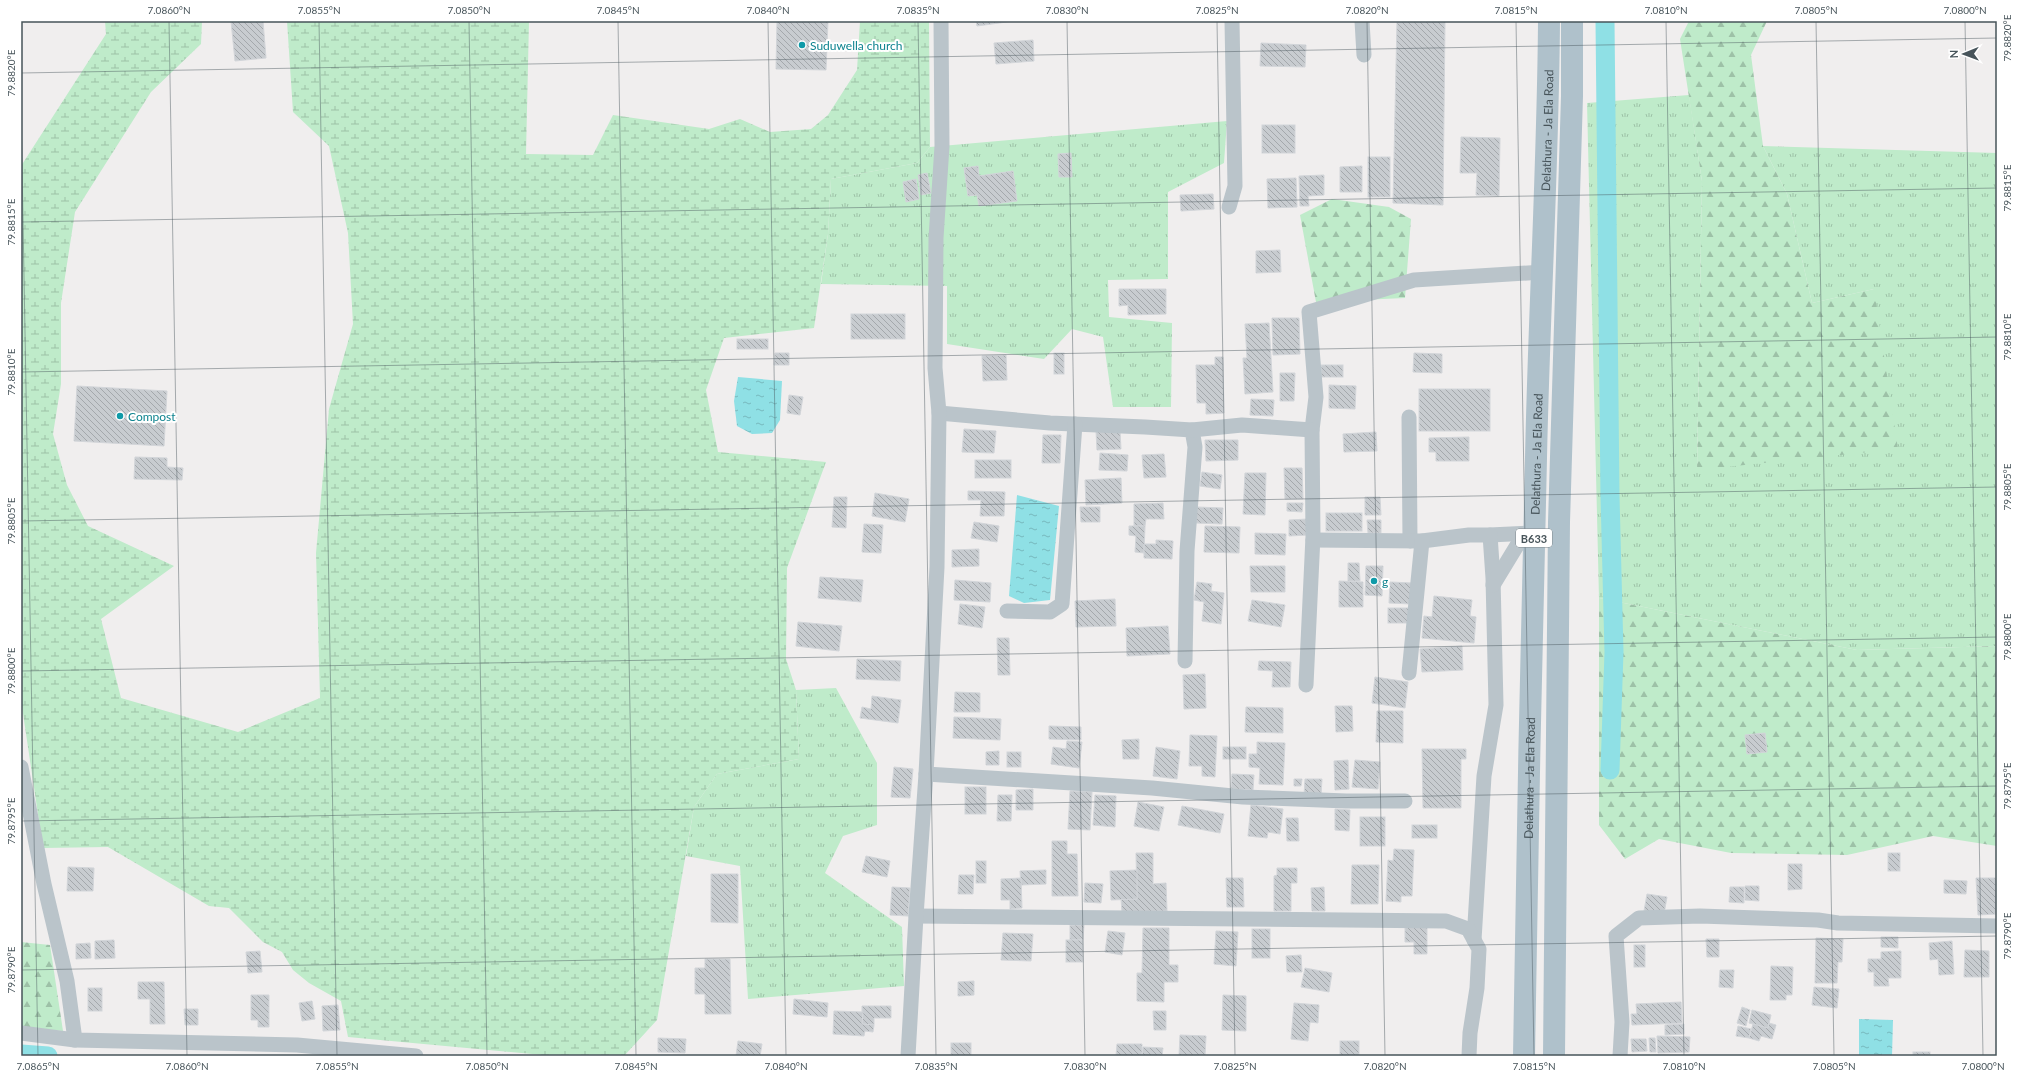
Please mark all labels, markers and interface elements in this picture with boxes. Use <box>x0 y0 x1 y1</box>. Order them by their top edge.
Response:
text: 7.0860°N <box>147 4 191 16</box>
text: 7.0855°N <box>297 4 341 16</box>
text: 7.0850°N <box>447 4 491 16</box>
text: 7.0845°N <box>596 4 640 16</box>
text: 7.0840°N <box>746 4 790 16</box>
text: 7.0835°N <box>896 4 940 16</box>
text: 7.0830°N <box>1045 4 1089 16</box>
text: 7.0825°N <box>1195 4 1239 16</box>
text: 7.0820°N <box>1345 4 1389 16</box>
text: 7.0815°N <box>1494 4 1538 16</box>
text: 7.0810°N <box>1644 4 1688 16</box>
text: 7.0805°N <box>1794 4 1838 16</box>
text: 7.0800°N <box>1943 4 1987 16</box>
text: 79.8820°E <box>2001 14 2013 62</box>
north arrow <box>1944 34 1984 74</box>
place label: Suduwella church <box>810 38 903 53</box>
marker: Suduwella church <box>797 40 807 50</box>
text: 79.8820°E <box>5 49 17 97</box>
text: N <box>1947 50 1960 59</box>
street label: Delathura - Ja Ela Road <box>1538 69 1556 191</box>
text: 79.8815°E <box>2001 164 2013 212</box>
text: 79.8815°E <box>5 198 17 246</box>
text: 79.8810°E <box>2001 313 2013 361</box>
text: 79.8810°E <box>5 348 17 396</box>
street label: Delathura - Ja Ela Road <box>1527 393 1545 515</box>
place label: Compost <box>128 409 176 424</box>
marker: Compost <box>115 411 125 421</box>
text: 79.8805°E <box>2001 463 2013 511</box>
text: 79.8805°E <box>5 497 17 545</box>
road number: B633 <box>1516 529 1552 547</box>
place label: g <box>1382 574 1388 589</box>
marker: g <box>1369 576 1379 586</box>
text: 79.8800°E <box>2001 613 2013 661</box>
text: 79.8800°E <box>5 647 17 695</box>
street label: Delathura - Ja Ela Road <box>1520 717 1538 839</box>
text: 79.8795°E <box>2001 762 2013 810</box>
text: 79.8795°E <box>5 797 17 845</box>
text: 79.8790°E <box>2001 912 2013 960</box>
text: 79.8790°E <box>5 946 17 994</box>
text: 7.0865°N <box>16 1060 60 1072</box>
text: 7.0860°N <box>165 1060 209 1072</box>
text: 7.0855°N <box>315 1060 359 1072</box>
text: 7.0850°N <box>465 1060 509 1072</box>
text: 7.0845°N <box>614 1060 658 1072</box>
text: 7.0840°N <box>764 1060 808 1072</box>
text: 7.0835°N <box>914 1060 958 1072</box>
text: 7.0830°N <box>1063 1060 1107 1072</box>
text: 7.0825°N <box>1213 1060 1257 1072</box>
text: 7.0820°N <box>1363 1060 1407 1072</box>
text: 7.0815°N <box>1512 1060 1556 1072</box>
text: 7.0810°N <box>1662 1060 1706 1072</box>
text: 7.0805°N <box>1812 1060 1856 1072</box>
text: 7.0800°N <box>1961 1060 2005 1072</box>

